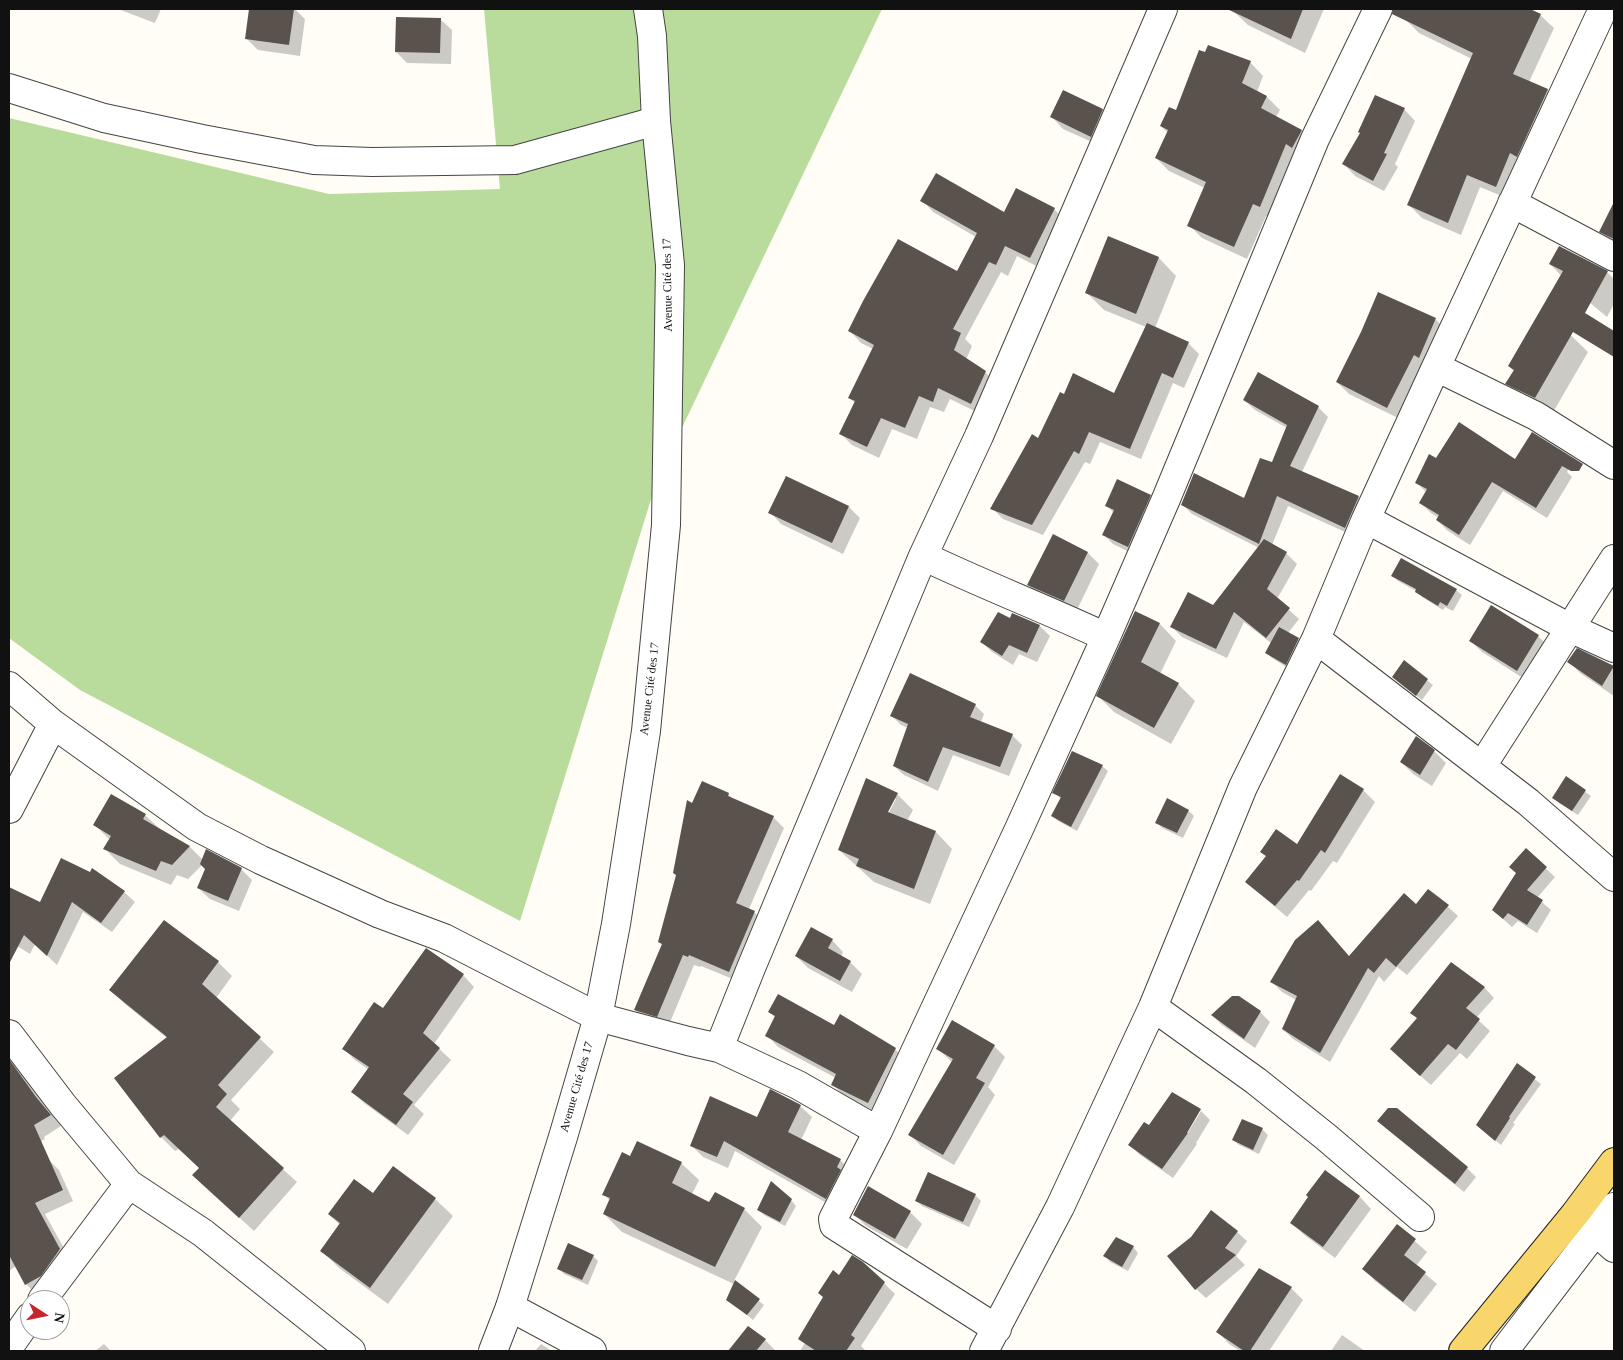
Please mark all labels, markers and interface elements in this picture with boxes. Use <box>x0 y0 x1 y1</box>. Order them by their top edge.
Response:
street label: Avenue Cité des 17 <box>660 238 676 332</box>
street label: Avenue Cité des 17 <box>637 642 663 736</box>
street label: Avenue Cité des 17 <box>557 1040 597 1134</box>
north arrow <box>20 1290 70 1340</box>
text: N <box>51 1311 68 1324</box>

